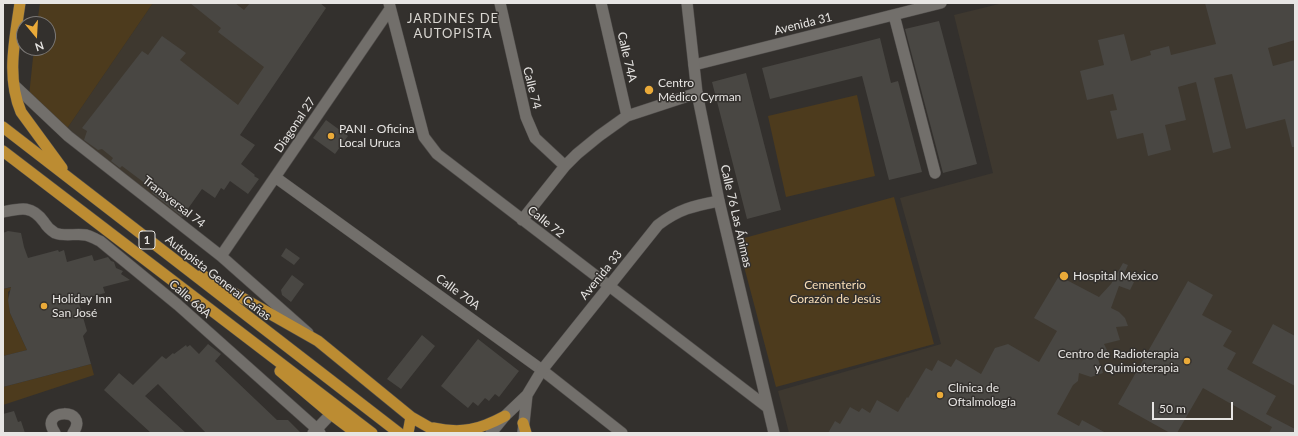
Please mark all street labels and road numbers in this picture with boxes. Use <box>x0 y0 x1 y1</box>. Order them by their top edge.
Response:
street label: Avenida 31 <box>773 10 833 38</box>
street label: Calle 74A <box>614 30 640 84</box>
street label: Calle 74 <box>520 65 544 111</box>
street label: Diagonal 27 <box>271 95 319 155</box>
street label: Calle 76 Las Ánimas <box>717 163 755 269</box>
street label: Transversal 74 <box>140 173 208 231</box>
street label: Calle 72 <box>525 203 567 241</box>
road number: 1 <box>139 231 155 249</box>
street label: Autopista General Cañas <box>162 232 274 324</box>
street label: Avenida 33 <box>577 247 625 303</box>
street label: Calle 70A <box>433 271 483 313</box>
street label: Calle 68A <box>166 277 214 321</box>

